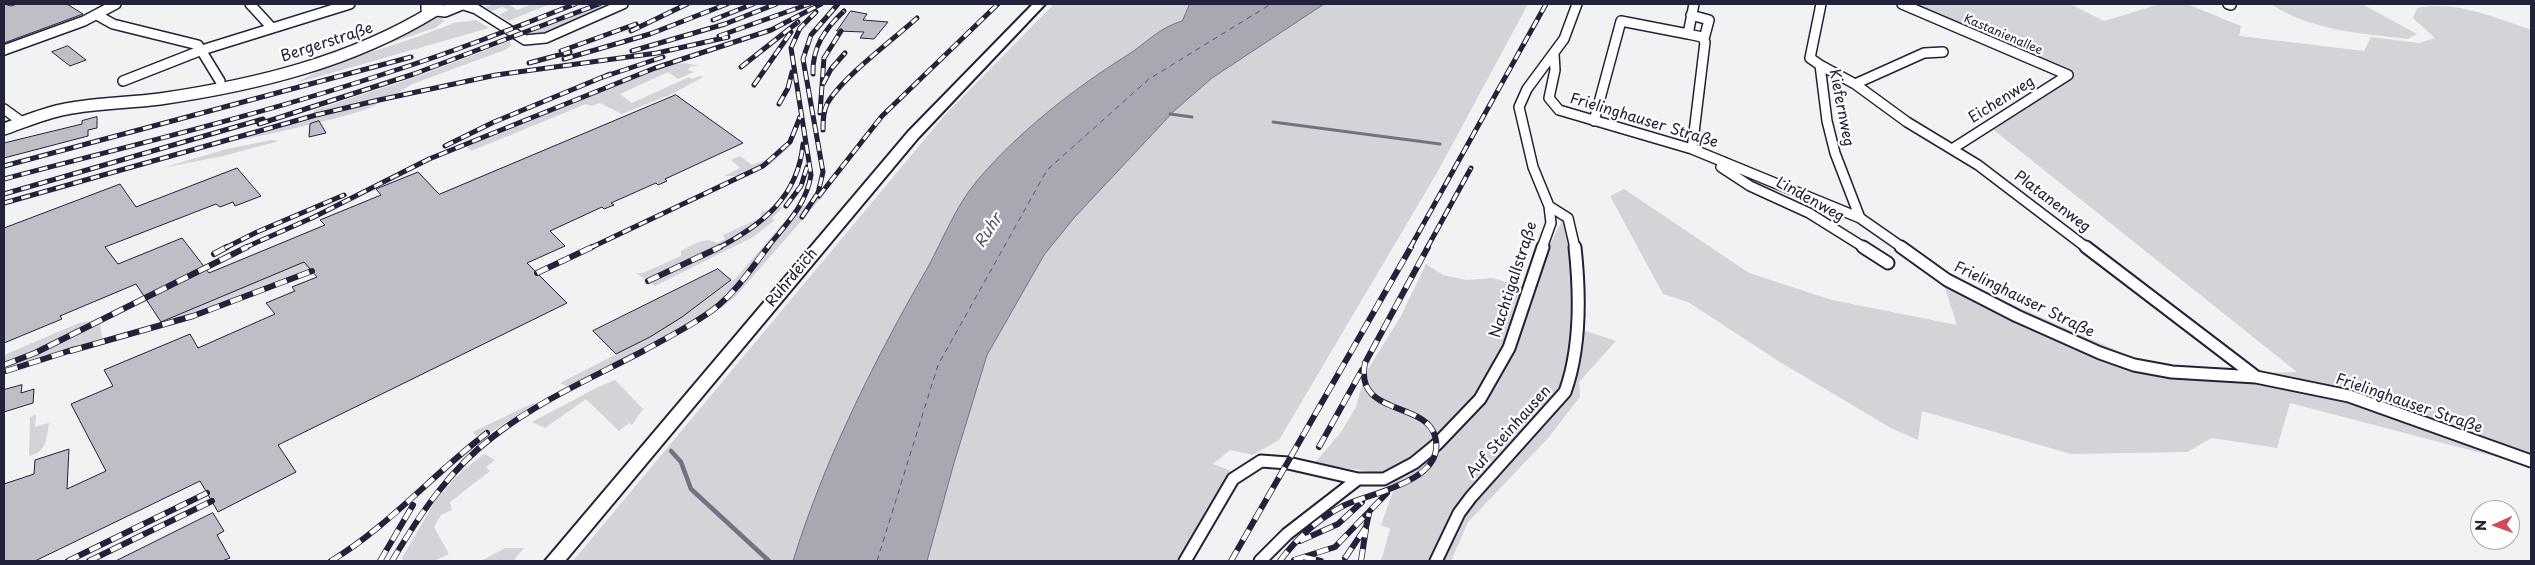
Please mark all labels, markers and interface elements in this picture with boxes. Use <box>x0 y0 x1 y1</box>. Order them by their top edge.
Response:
street label: Kastanienallee <box>1961 12 2045 58</box>
street label: Bergerstraße <box>279 20 375 66</box>
street label: Kiefernweg <box>1825 68 1857 148</box>
street label: Eichenweg <box>1966 73 2038 127</box>
street label: Frielinghauser Straße <box>1568 90 1720 152</box>
street label: Platanenweg <box>2010 167 2094 237</box>
street label: Lindenweg <box>1773 174 1847 226</box>
water label: Ruhr <box>971 210 1007 252</box>
street label: Nachtigallstraße <box>1487 219 1541 341</box>
street label: Ruhrdeich <box>762 245 822 311</box>
street label: Frielinghauser Straße <box>1951 258 2097 342</box>
street label: Frielinghauser Straße <box>2333 370 2485 438</box>
street label: Auf Steinhausen <box>1463 382 1555 482</box>
north arrow <box>2470 500 2520 550</box>
text: N <box>2470 520 2491 531</box>

